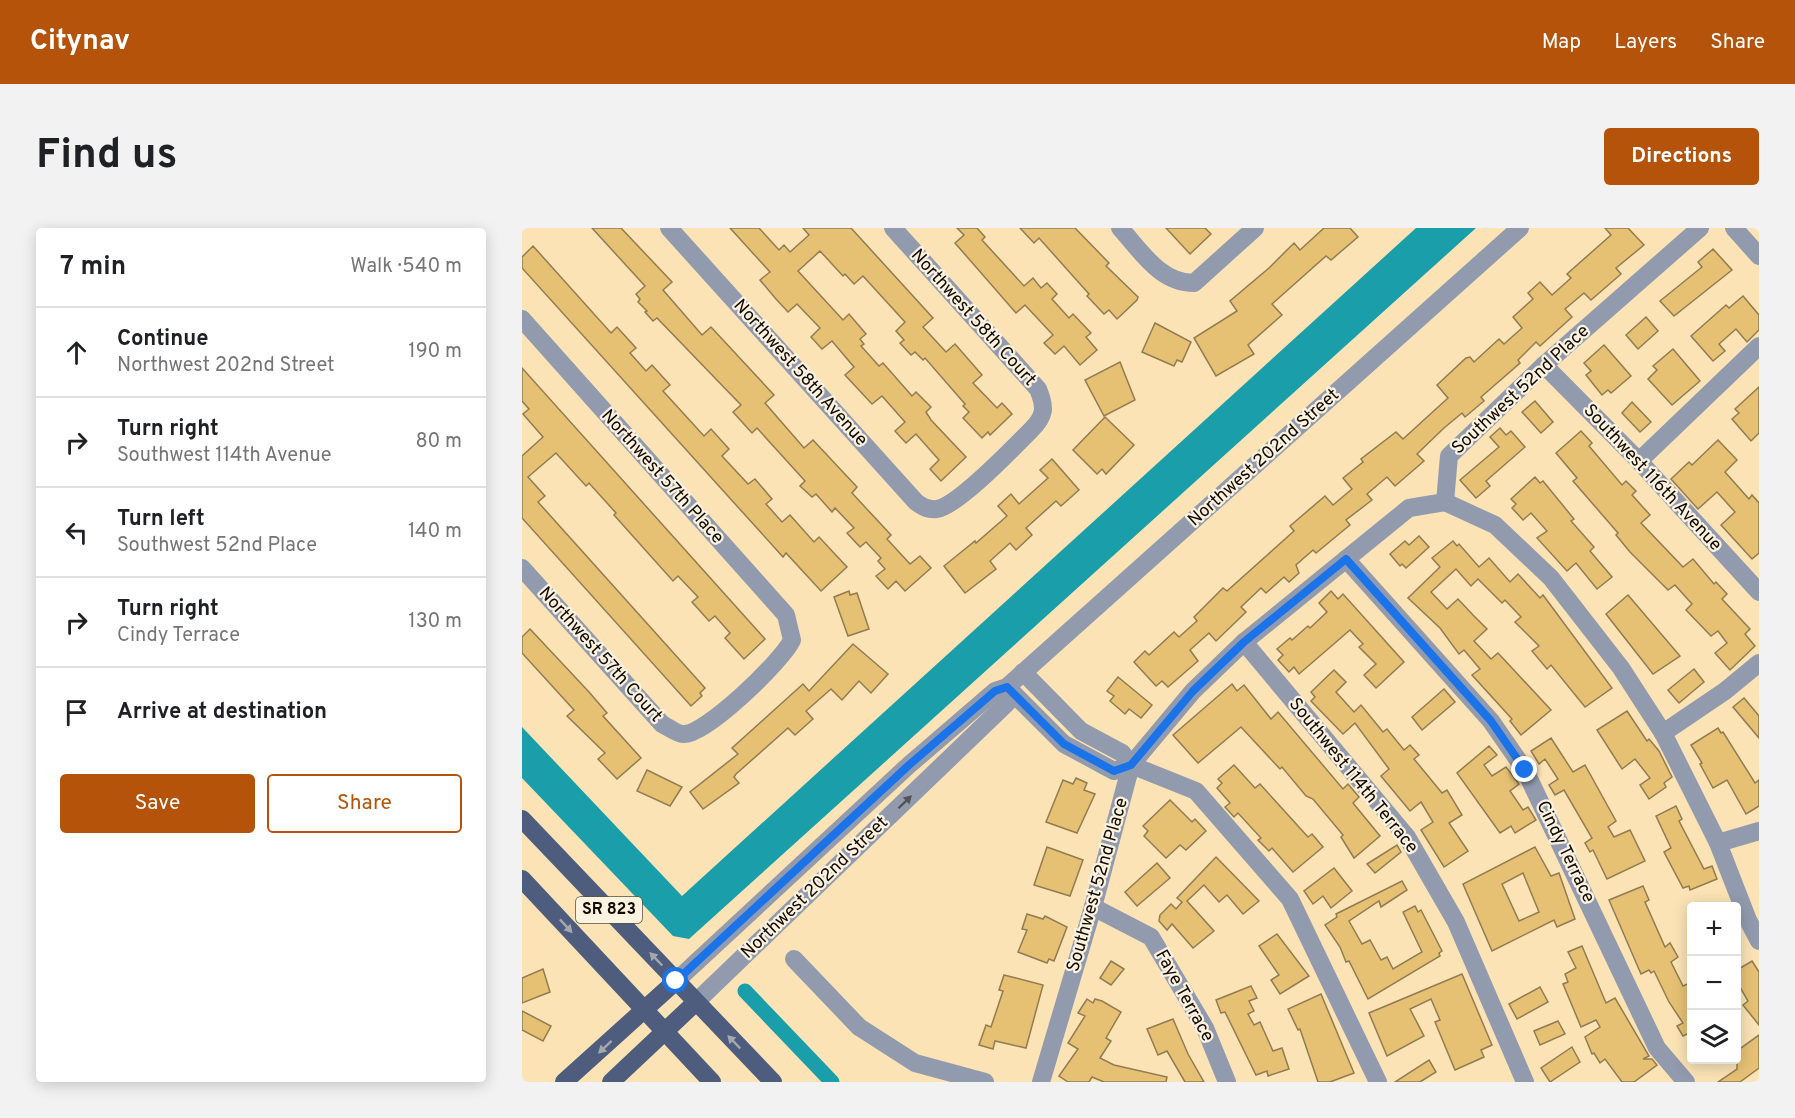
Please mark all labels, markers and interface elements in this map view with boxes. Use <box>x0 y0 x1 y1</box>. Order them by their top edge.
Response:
text: Citynav <box>30 24 130 60</box>
text: Map <box>1542 29 1581 56</box>
text: Layers <box>1614 29 1677 56</box>
text: Share <box>1710 29 1765 56</box>
button: Directions <box>1604 128 1759 185</box>
text: Find us <box>36 130 177 183</box>
street label: Northwest 58th Court <box>905 245 1041 391</box>
text: 7 min <box>60 251 126 284</box>
text: Walk · 540 m <box>350 254 462 280</box>
street label: Northwest 58th Avenue <box>728 295 872 451</box>
street label: Southwest 52nd Place <box>1447 320 1595 460</box>
text: Continue <box>117 326 208 353</box>
icon: ahead <box>60 336 93 369</box>
text: 190 m <box>408 339 462 365</box>
text: Northwest 202nd Street <box>117 353 335 379</box>
street label: Northwest 202nd Street <box>1184 384 1344 532</box>
street label: Southwest 116th Avenue <box>1578 400 1726 556</box>
street label: Northwest 57th Place <box>596 405 728 549</box>
text: Turn right <box>117 416 219 443</box>
icon: right <box>60 426 93 459</box>
text: 80 m <box>416 429 462 455</box>
text: Southwest 114th Avenue <box>117 443 331 469</box>
text: Turn left <box>117 506 205 533</box>
icon: left <box>60 516 93 549</box>
text: 140 m <box>408 519 462 545</box>
text: Southwest 52nd Place <box>117 533 317 559</box>
street label: Northwest 57th Court <box>533 582 667 728</box>
text: Turn right <box>117 596 219 623</box>
icon: right <box>60 606 93 639</box>
text: 130 m <box>408 609 462 635</box>
text: Cindy Terrace <box>117 623 240 649</box>
street label: Southwest 114th Terrace <box>1283 693 1423 859</box>
icon: arrive <box>60 696 93 729</box>
text: Arrive at destination <box>117 699 327 726</box>
route end <box>1511 756 1537 782</box>
button: Save <box>60 774 255 833</box>
button: Share <box>267 774 462 833</box>
one-way arrow <box>898 795 913 809</box>
street label: Southwest 52nd Place <box>1062 795 1134 975</box>
street label: Cindy Terrace <box>1530 797 1600 907</box>
street label: Northwest 202nd Street <box>737 812 893 964</box>
road number: SR 823 <box>576 897 642 923</box>
map controls <box>1687 902 1741 1064</box>
button: + <box>1687 902 1741 956</box>
one-way arrow <box>559 918 572 933</box>
street label: Faye Terrace <box>1149 946 1219 1046</box>
one-way arrow <box>649 952 663 966</box>
button: − <box>1687 956 1741 1010</box>
route start <box>662 967 688 993</box>
button: layers <box>1687 1010 1741 1064</box>
one-way arrow <box>727 1034 741 1049</box>
one-way arrow <box>597 1040 612 1054</box>

